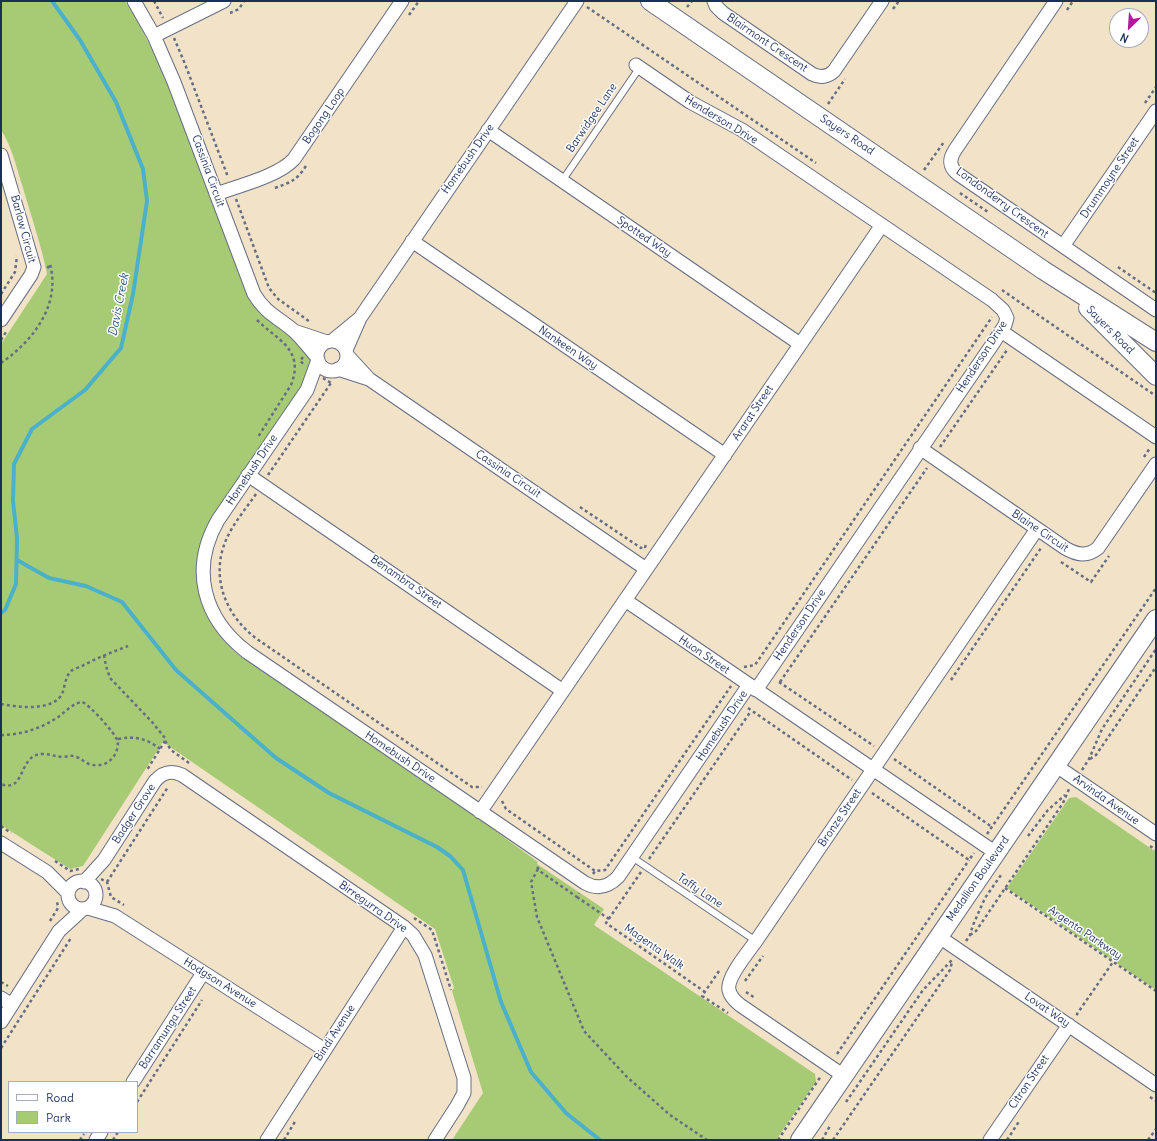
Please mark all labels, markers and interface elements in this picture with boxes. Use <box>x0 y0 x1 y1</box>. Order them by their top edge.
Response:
north arrow <box>1109 8 1149 48</box>
street label: Blairmont Crescent <box>724 11 810 75</box>
text: N <box>1118 30 1131 46</box>
street label: Barwidgee Lane <box>564 81 620 155</box>
street label: Bogong Loop <box>300 85 348 147</box>
street label: Henderson Drive <box>682 93 760 147</box>
street label: Sayers Road <box>817 112 877 158</box>
street label: Homebush Drive <box>439 122 497 196</box>
street label: Cassinia Circuit <box>189 133 227 209</box>
street label: Drummoyne Street <box>1078 135 1142 221</box>
street label: Londonderry Crescent <box>953 165 1051 241</box>
street label: Barlow Circuit <box>8 193 38 265</box>
street label: Spotted Way <box>614 214 674 260</box>
water label: Davis Creek <box>106 272 132 338</box>
street label: Sayers Road <box>1083 303 1137 357</box>
street label: Henderson Drive <box>954 319 1010 395</box>
street label: Nankeen Way <box>536 323 600 373</box>
street label: Ararat Street <box>730 383 776 443</box>
street label: Homebush Drive <box>224 432 280 508</box>
street label: Cassinia Circuit <box>473 447 543 501</box>
street label: Blaine Circuit <box>1009 507 1071 555</box>
street label: Benambra Street <box>368 552 444 612</box>
street label: Henderson Drive <box>771 587 829 663</box>
street label: Huon Street <box>676 633 732 677</box>
street label: Homebush Drive <box>694 688 750 764</box>
street label: Homebush Drive <box>362 729 438 785</box>
street label: Arvinda Avenue <box>1070 772 1142 828</box>
street label: Badger Grove <box>110 782 158 846</box>
street label: Bronze Street <box>816 786 864 850</box>
street label: Medallion Boulevard <box>944 834 1012 924</box>
street label: Taffy Lane <box>675 871 725 911</box>
street label: Birregurra Drive <box>336 878 410 936</box>
street label: Argenta Parkway <box>1046 903 1124 963</box>
street label: Magenta Walk <box>622 922 686 972</box>
street label: Hodgson Avenue <box>181 955 259 1011</box>
street label: Barramunga Street <box>136 984 200 1072</box>
street label: Lovat Way <box>1022 990 1072 1030</box>
street label: Bindi Avenue <box>312 1002 358 1064</box>
street label: Citron Street <box>1006 1052 1052 1112</box>
legend <box>8 1081 138 1133</box>
text: Road <box>46 1090 74 1105</box>
text: Park <box>46 1110 71 1125</box>

